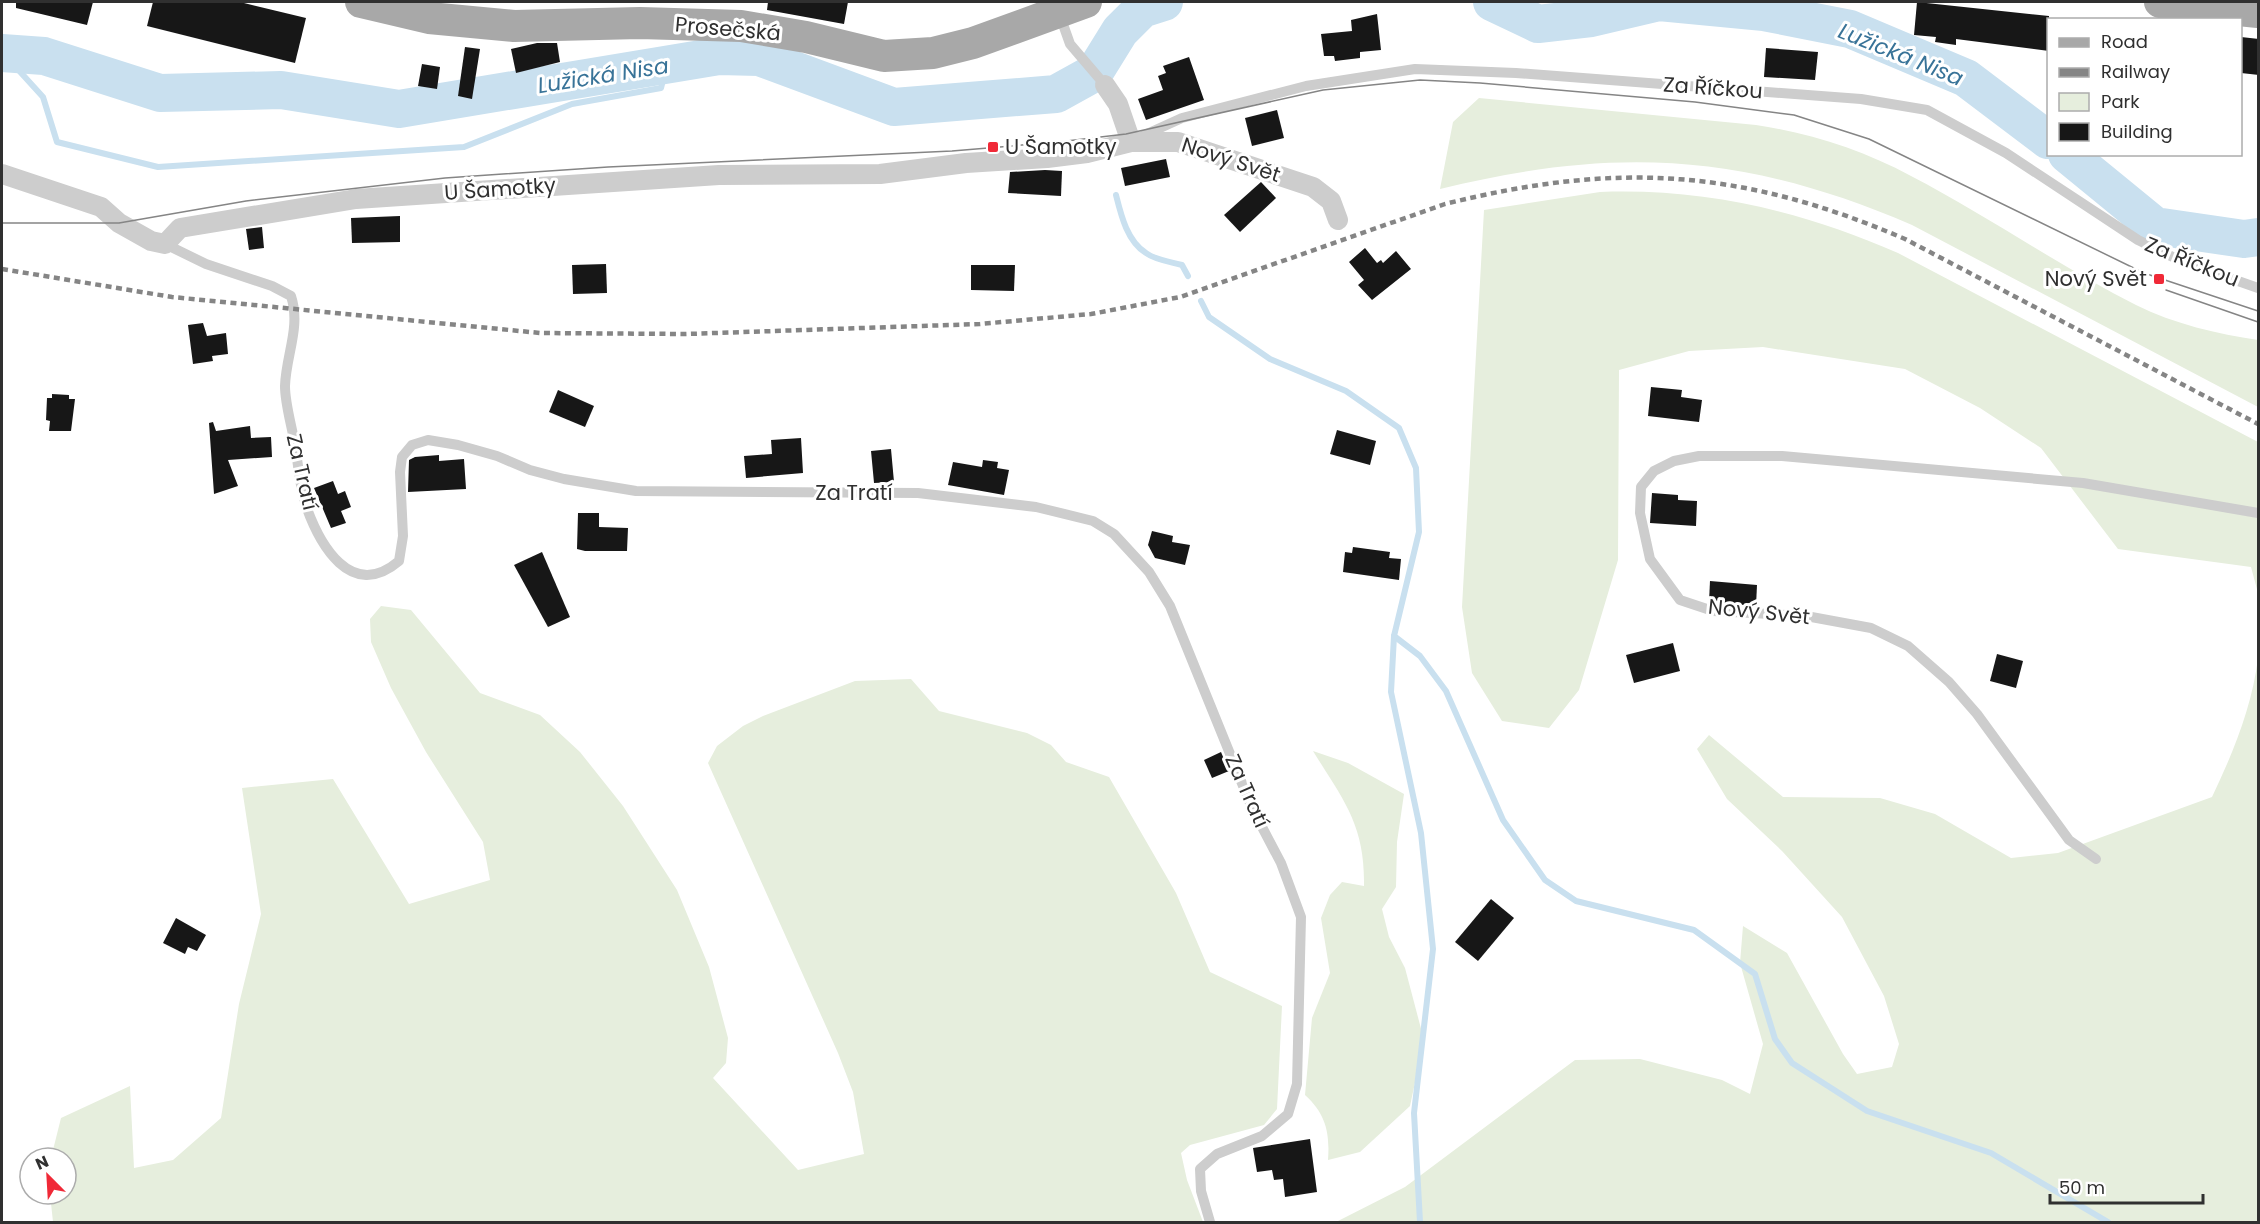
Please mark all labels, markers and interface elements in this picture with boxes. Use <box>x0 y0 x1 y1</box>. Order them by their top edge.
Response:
street label: Prosečská <box>674 9 782 48</box>
water label: Lužická Nisa <box>1834 15 1968 94</box>
legend <box>2047 18 2242 156</box>
text: Road <box>2101 29 2148 54</box>
water label: Lužická Nisa <box>535 50 671 101</box>
text: Railway <box>2101 59 2170 84</box>
street label: Za Říčkou <box>1662 70 1764 105</box>
text: Park <box>2101 89 2140 114</box>
text: Building <box>2101 119 2173 144</box>
street label: Nový Svět <box>1178 130 1284 189</box>
place label: U Šamotky <box>1005 132 1117 161</box>
marker: U Šamotky <box>986 140 1000 154</box>
street label: U Šamotky <box>443 170 557 207</box>
street label: Za Říčkou <box>2141 229 2244 294</box>
place label: Nový Svět <box>2045 264 2147 293</box>
marker: Nový Svět <box>2152 272 2166 286</box>
street label: Za Tratí <box>280 431 325 513</box>
street label: Za Tratí <box>815 478 893 507</box>
street label: Nový Svět <box>1707 592 1811 631</box>
street label: Za Tratí <box>1218 750 1276 832</box>
north arrow <box>18 1146 78 1206</box>
text: N <box>32 1150 52 1176</box>
scale bar <box>2050 1167 2203 1205</box>
text: 50 m <box>2059 1175 2105 1200</box>

